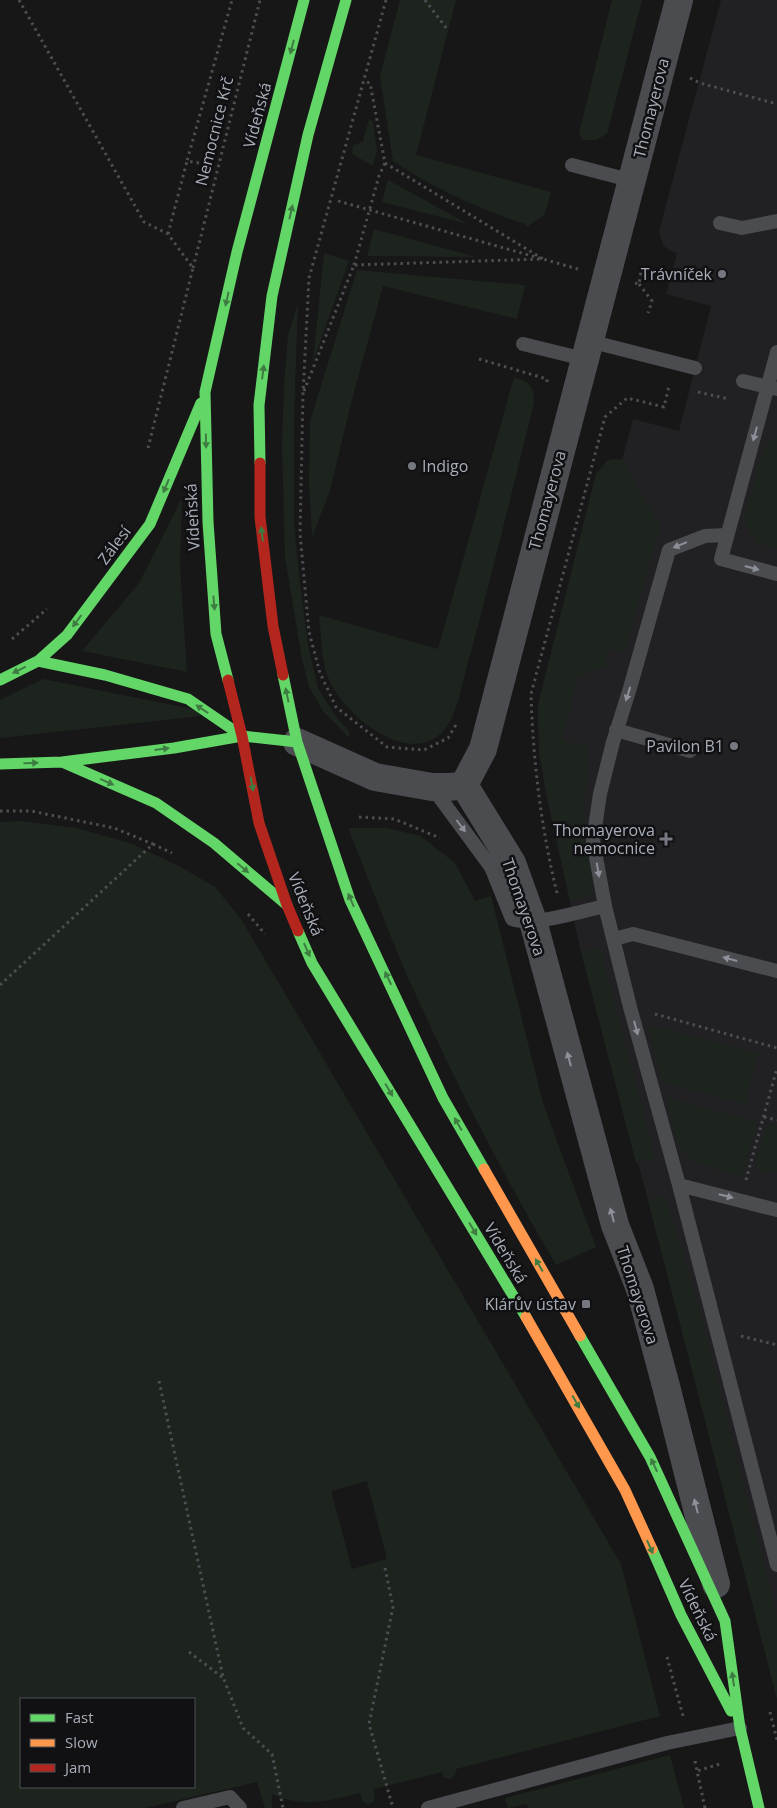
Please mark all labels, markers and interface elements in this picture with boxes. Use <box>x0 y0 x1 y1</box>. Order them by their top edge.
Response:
one-way arrow <box>287 40 295 55</box>
street label: Thomayerova <box>628 56 674 160</box>
street label: Nemocnice Krč <box>190 74 238 188</box>
street label: Vídeňská <box>238 80 276 150</box>
one-way arrow <box>287 205 295 220</box>
place label: Trávníček <box>641 263 713 285</box>
marker: Trávníček <box>716 268 728 280</box>
one-way arrow <box>223 292 231 307</box>
one-way arrow <box>259 364 267 380</box>
one-way arrow <box>750 426 758 441</box>
one-way arrow <box>202 433 210 449</box>
street label: Thomayerova <box>523 448 571 552</box>
place label: Indigo <box>422 455 468 477</box>
marker: Indigo <box>406 460 418 472</box>
one-way arrow <box>162 479 170 493</box>
street label: Vídeňská <box>179 483 205 551</box>
street label: Zálesí <box>92 521 136 569</box>
one-way arrow <box>258 526 266 542</box>
one-way arrow <box>673 542 687 550</box>
one-way arrow <box>744 564 759 572</box>
one-way arrow <box>210 596 218 612</box>
one-way arrow <box>72 614 83 627</box>
one-way arrow <box>12 667 26 675</box>
one-way arrow <box>283 687 291 702</box>
one-way arrow <box>623 687 631 702</box>
one-way arrow <box>195 704 209 714</box>
place label: Pavilon B1 <box>646 735 724 757</box>
marker: Pavilon B1 <box>728 740 740 752</box>
one-way arrow <box>155 745 171 753</box>
one-way arrow <box>23 759 39 767</box>
one-way arrow <box>248 777 256 793</box>
one-way arrow <box>100 778 114 786</box>
one-way arrow <box>456 819 467 832</box>
place label: Thomayerova nemocnice <box>553 819 655 859</box>
marker: Thomayerova nemocnice <box>659 832 673 846</box>
street label: Thomayerova <box>497 855 551 959</box>
one-way arrow <box>595 862 603 878</box>
one-way arrow <box>236 863 249 874</box>
street label: Vídeňská <box>283 869 329 939</box>
one-way arrow <box>346 893 354 907</box>
one-way arrow <box>303 943 311 957</box>
one-way arrow <box>722 955 737 963</box>
one-way arrow <box>383 971 391 985</box>
one-way arrow <box>632 1020 640 1035</box>
one-way arrow <box>565 1051 573 1066</box>
one-way arrow <box>385 1083 394 1096</box>
one-way arrow <box>454 1118 463 1131</box>
one-way arrow <box>719 1193 734 1201</box>
one-way arrow <box>608 1208 616 1223</box>
street label: Vídeňská <box>479 1219 533 1287</box>
one-way arrow <box>469 1222 478 1235</box>
street label: Thomayerova <box>612 1243 664 1347</box>
one-way arrow <box>535 1258 544 1271</box>
place label: Klárův ústav <box>485 1293 576 1315</box>
marker: Klárův ústav <box>580 1298 592 1310</box>
one-way arrow <box>572 1395 580 1410</box>
one-way arrow <box>649 1458 657 1472</box>
one-way arrow <box>692 1498 700 1513</box>
one-way arrow <box>647 1540 655 1554</box>
street label: Vídeňská <box>673 1575 723 1645</box>
one-way arrow <box>729 1671 737 1687</box>
legend <box>20 1698 195 1788</box>
text: Fast <box>65 1707 94 1727</box>
text: Slow <box>65 1732 98 1752</box>
text: Jam <box>63 1757 91 1777</box>

